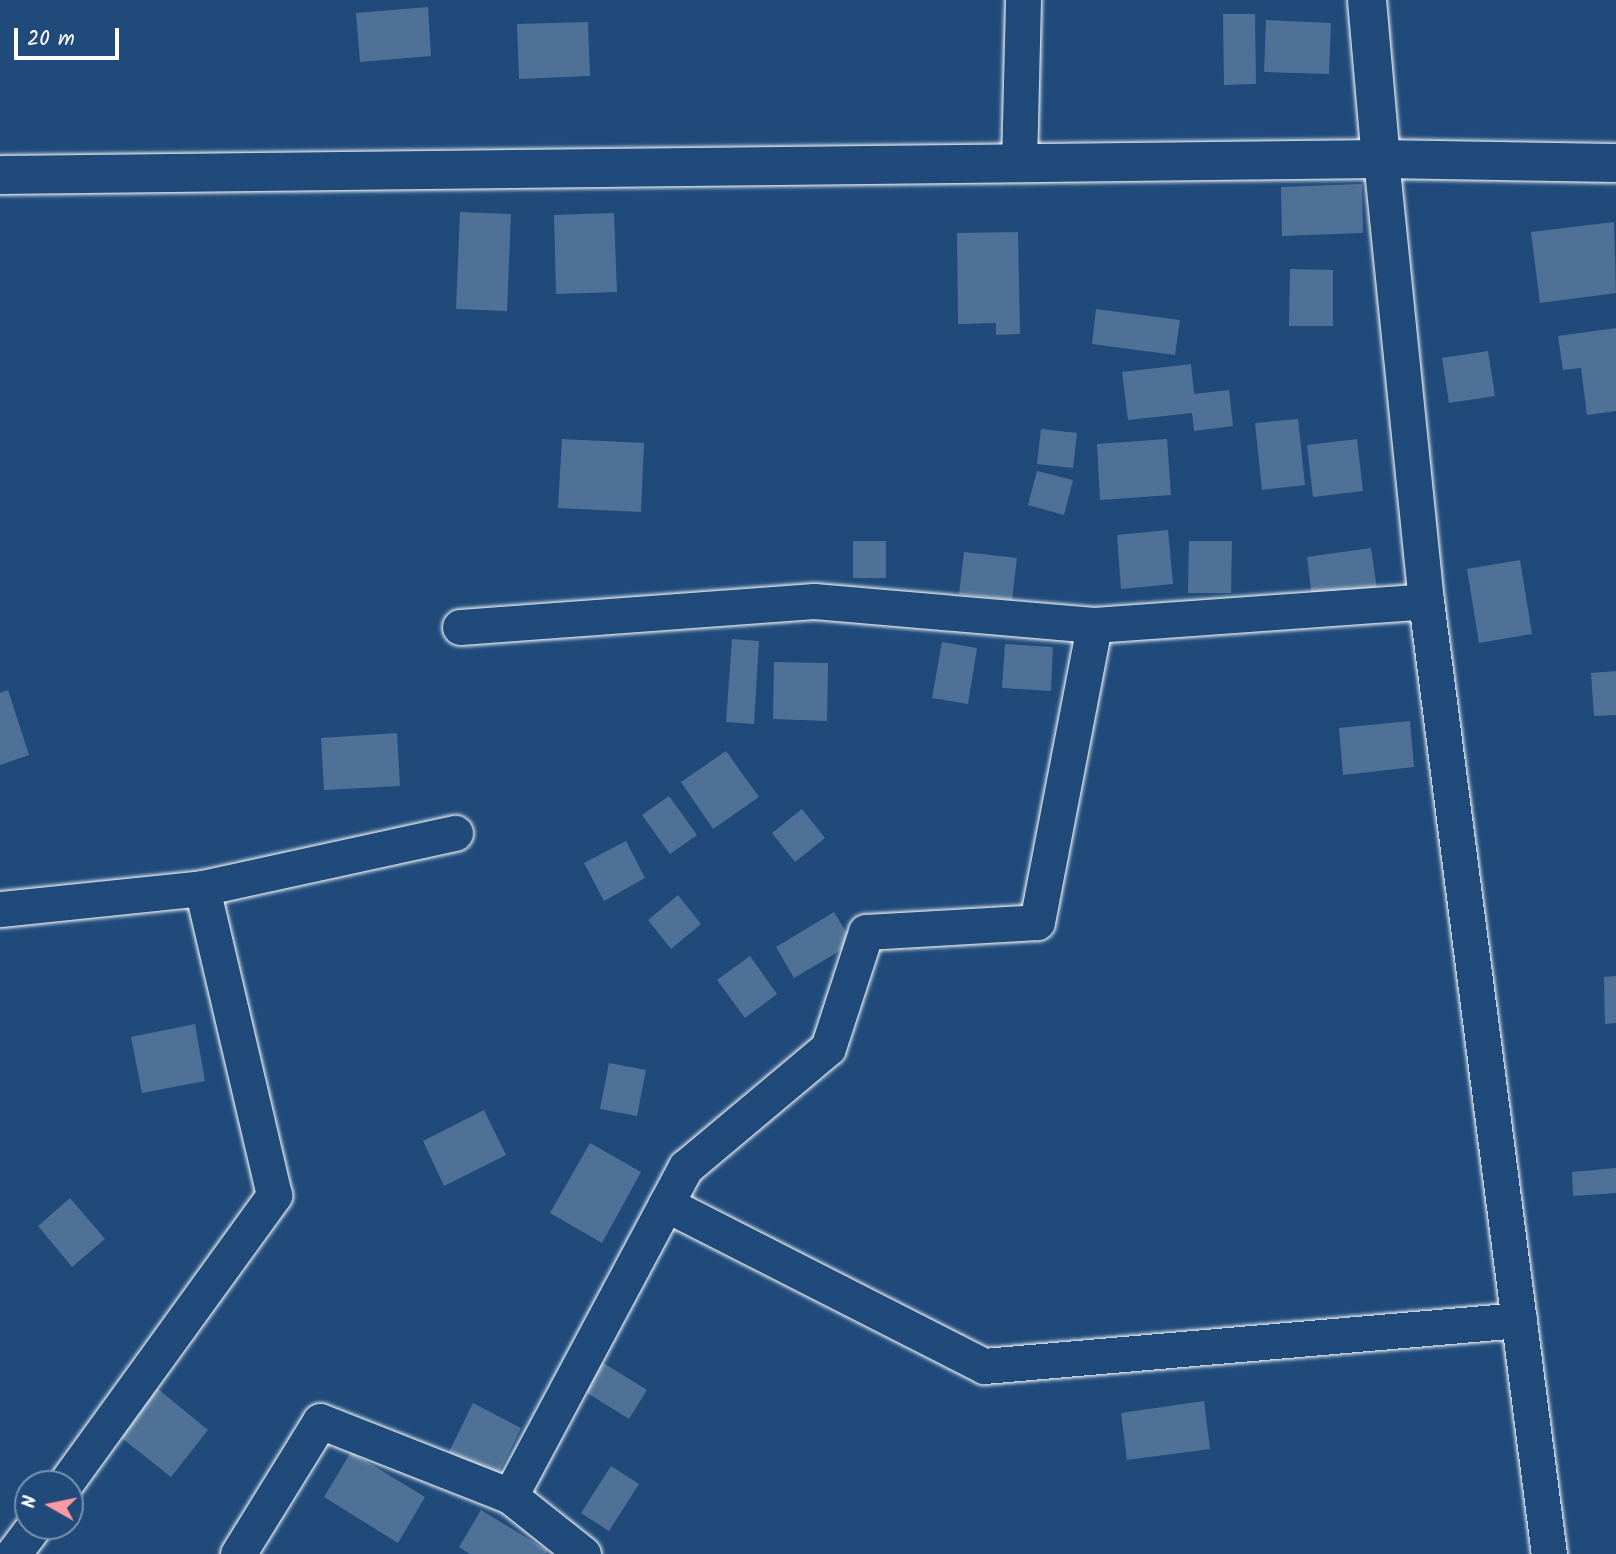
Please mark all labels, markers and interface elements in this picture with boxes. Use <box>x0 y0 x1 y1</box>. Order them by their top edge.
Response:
scale bar <box>18 14 122 58</box>
text: 20 m <box>27 23 75 56</box>
north arrow <box>14 1470 84 1540</box>
text: N <box>14 1494 46 1510</box>

